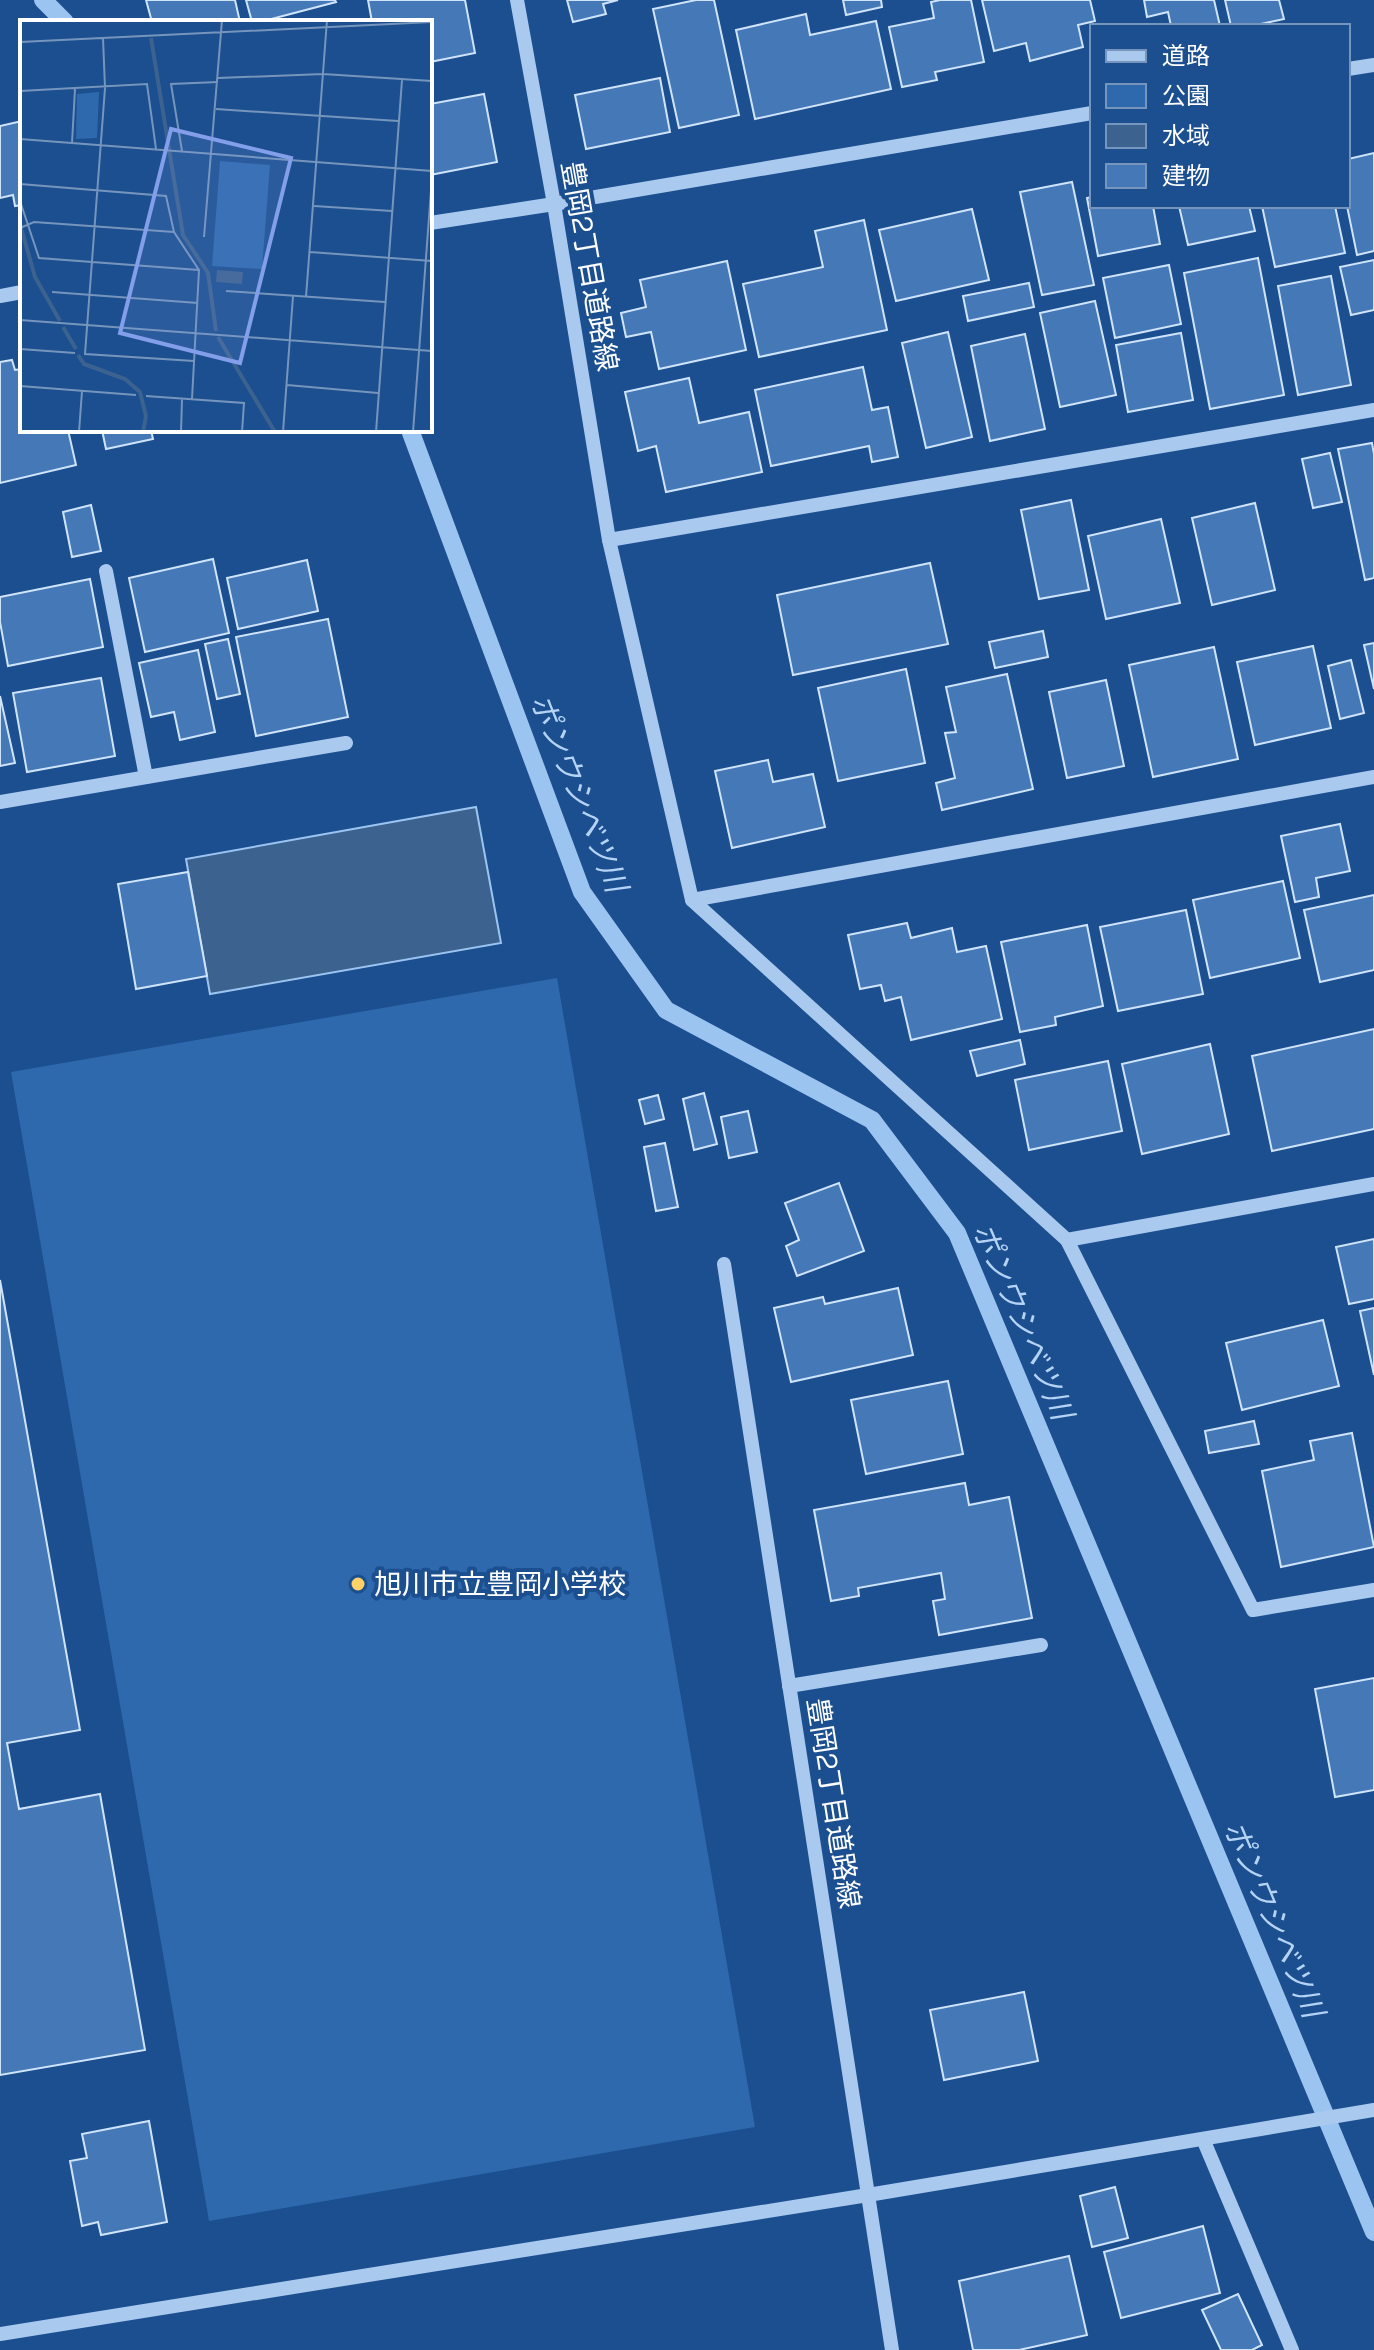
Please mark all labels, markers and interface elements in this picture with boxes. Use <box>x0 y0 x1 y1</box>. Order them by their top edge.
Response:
inset map <box>20 20 432 432</box>
legend <box>1090 24 1350 208</box>
text: 道路 <box>1162 40 1210 71</box>
text: 公園 <box>1162 80 1210 111</box>
text: 水域 <box>1162 120 1210 151</box>
street label: 豊岡2丁目道路線 <box>554 158 626 374</box>
text: 建物 <box>1162 160 1210 191</box>
water label: ポンウシベツ川 <box>522 688 638 900</box>
water label: ポンウシベツ川 <box>964 1217 1083 1428</box>
place label: 旭川市立豊岡小学校 <box>374 1566 626 1602</box>
marker: 旭川市立豊岡小学校 <box>349 1575 367 1593</box>
street label: 豊岡2丁目道路線 <box>800 1695 868 1911</box>
water label: ポンウシベツ川 <box>1215 1815 1334 2026</box>

